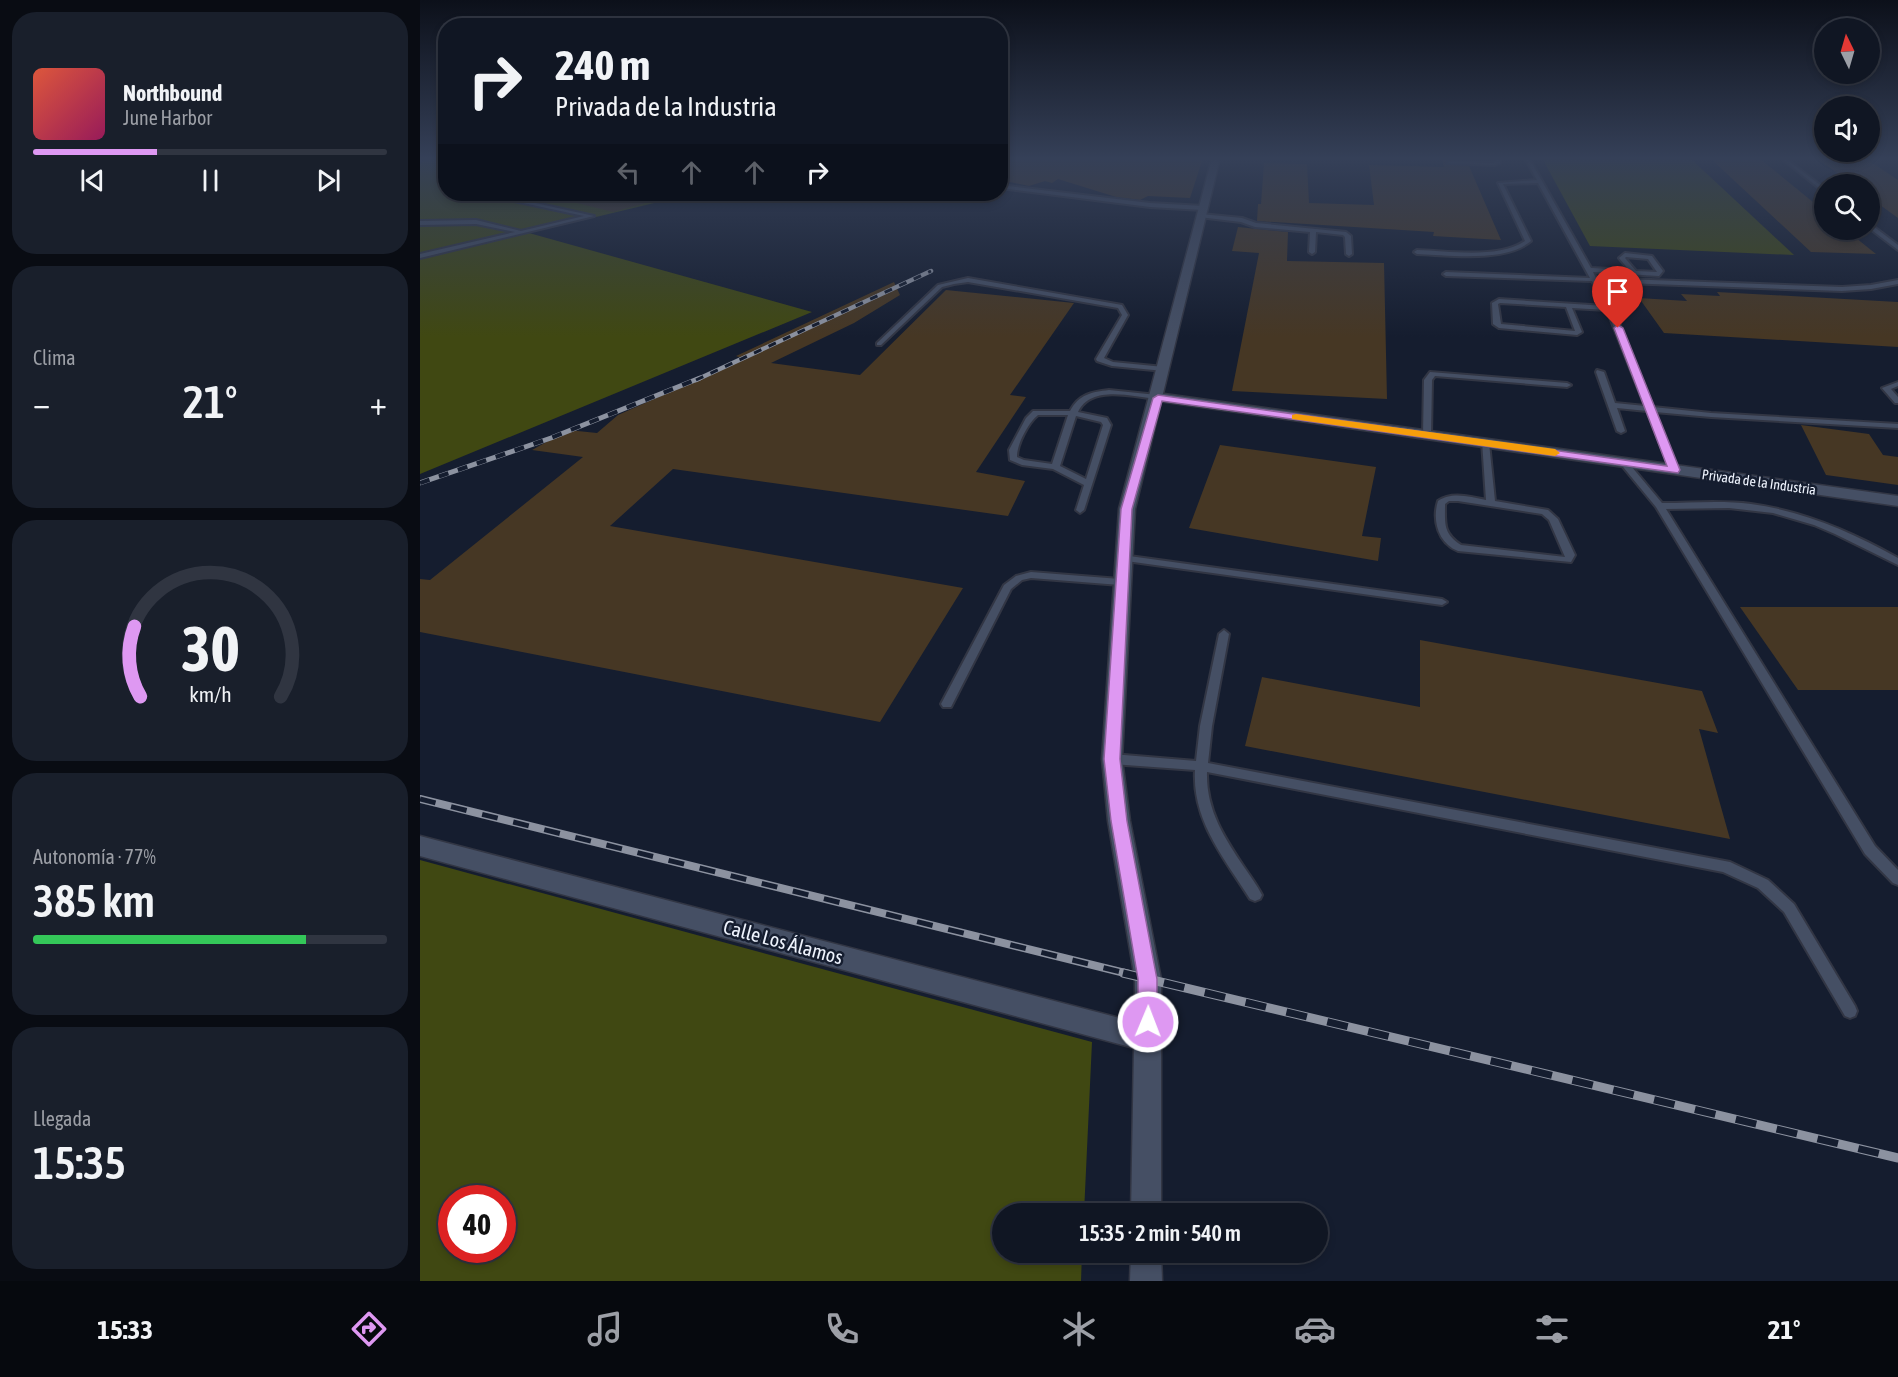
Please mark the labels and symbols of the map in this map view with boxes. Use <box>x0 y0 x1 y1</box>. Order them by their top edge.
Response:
north arrow <box>1814 18 1880 84</box>
pin <box>1592 266 1643 328</box>
street label: Privada de la Industria <box>1701 466 1817 498</box>
street label: Calle Los Álamos <box>721 915 845 969</box>
position arrow <box>1116 990 1180 1054</box>
speed limit sign: 40 <box>438 1185 516 1263</box>

